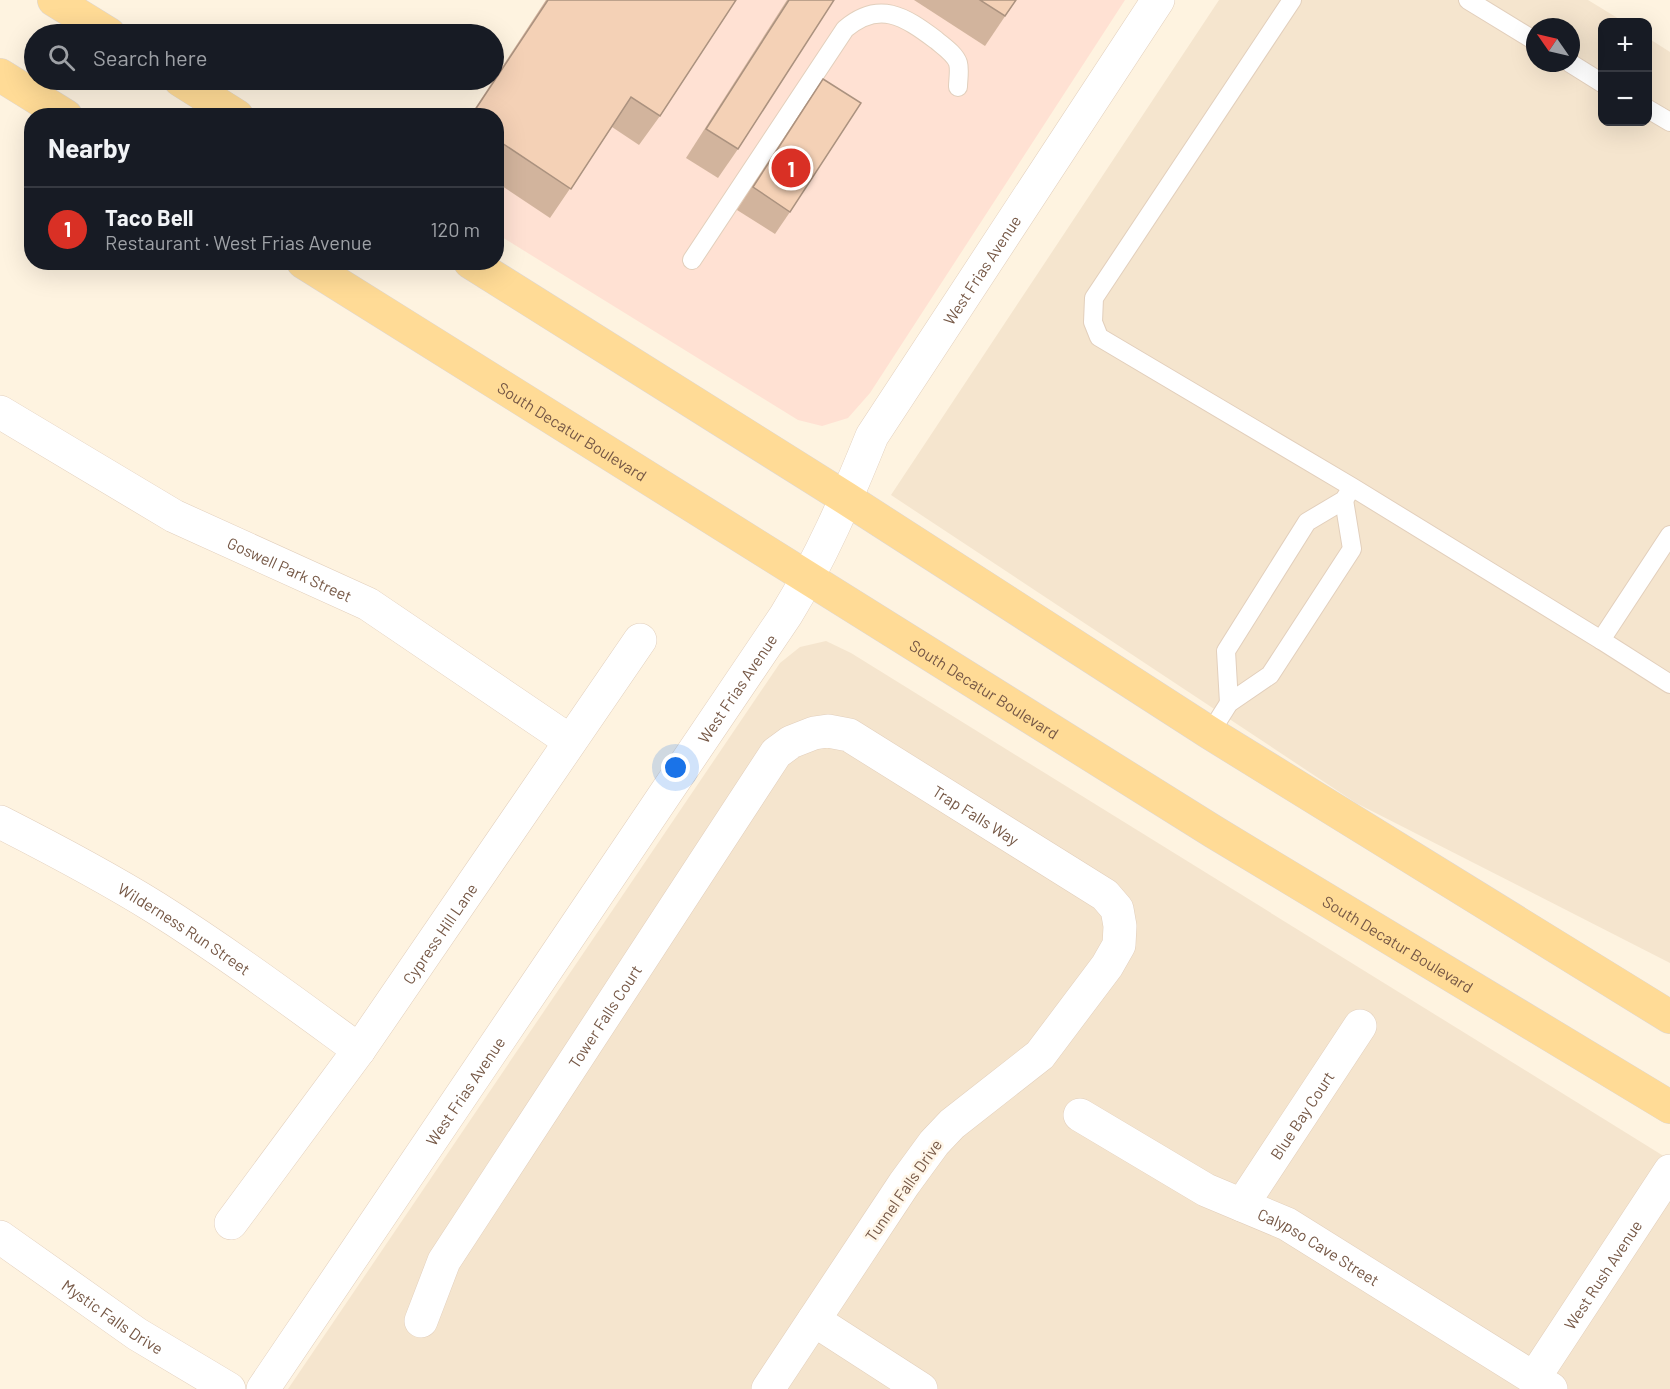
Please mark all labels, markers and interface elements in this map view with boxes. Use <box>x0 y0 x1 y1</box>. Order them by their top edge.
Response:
north arrow <box>1526 18 1580 72</box>
map controls <box>1598 18 1652 126</box>
button: + <box>1598 18 1652 72</box>
search box <box>24 24 504 90</box>
icon: search <box>45 41 78 74</box>
text: Search here <box>93 44 207 70</box>
button: − <box>1598 72 1652 126</box>
text: Nearby <box>48 132 130 163</box>
pin: 1 <box>772 146 810 190</box>
text: Taco Bell <box>105 204 193 230</box>
street label: West Frias Avenue <box>938 211 1024 328</box>
text: 1 <box>64 217 71 241</box>
text: 120 m <box>430 217 480 241</box>
text: Restaurant · West Frias Avenue <box>105 230 372 254</box>
street label: South Decatur Boulevard <box>495 377 651 484</box>
street label: Goswell Park Street <box>225 532 355 605</box>
street label: West Frias Avenue <box>693 630 780 746</box>
street label: South Decatur Boulevard <box>907 635 1063 742</box>
your location <box>661 753 690 782</box>
street label: Trap Falls Way <box>930 780 1023 849</box>
street label: Wilderness Run Street <box>115 878 254 978</box>
street label: Cypress Hill Lane <box>398 879 480 987</box>
street label: South Decatur Boulevard <box>1320 891 1477 996</box>
street label: Tower Falls Court <box>564 961 645 1071</box>
street label: West Frias Avenue <box>421 1033 508 1149</box>
street label: Blue Bay Court <box>1266 1067 1337 1162</box>
street label: Tunnel Falls Drive <box>861 1135 945 1245</box>
street label: Calypso Cave Street <box>1255 1203 1383 1289</box>
street label: West Rush Avenue <box>1559 1216 1645 1333</box>
street label: Mystic Falls Drive <box>59 1275 167 1357</box>

